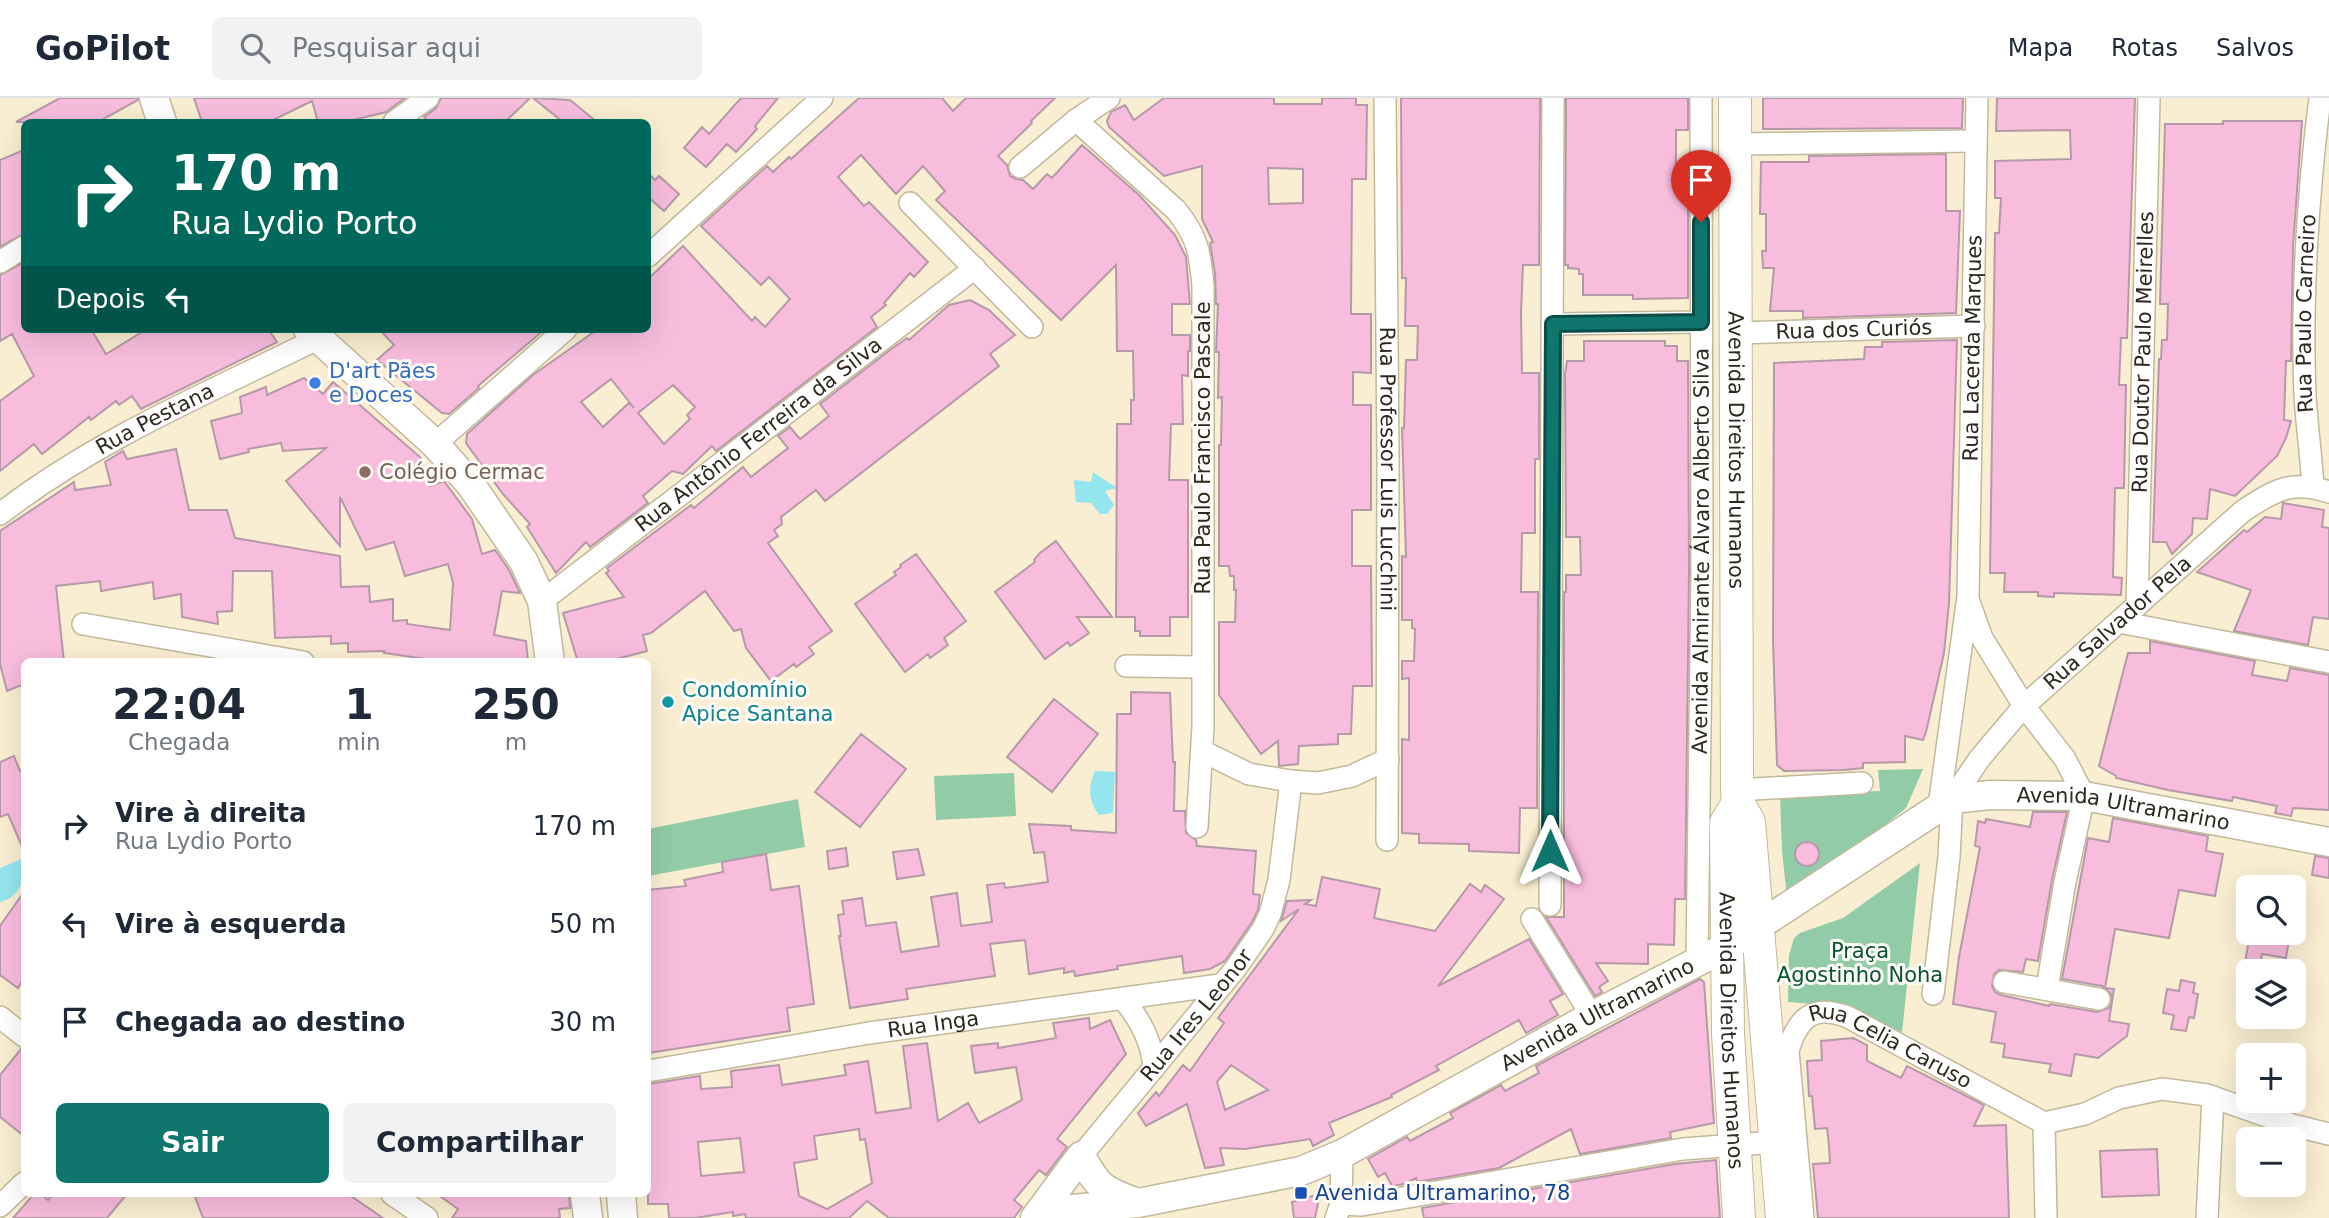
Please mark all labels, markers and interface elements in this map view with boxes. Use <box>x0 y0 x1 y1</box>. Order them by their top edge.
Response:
search box <box>212 17 702 80</box>
text: GoPilot <box>35 29 170 68</box>
icon: search <box>236 29 274 67</box>
text: Pesquisar aqui <box>292 33 481 63</box>
text: Mapa <box>2008 34 2073 62</box>
text: Rotas <box>2111 34 2178 62</box>
text: Salvos <box>2216 34 2294 62</box>
text: 170 m <box>171 145 341 202</box>
icon: right <box>56 147 147 238</box>
pin <box>1671 150 1731 222</box>
icon: arrive <box>1682 161 1720 199</box>
text: Rua Lydio Porto <box>171 204 418 242</box>
street label: Rua Doutor Paulo Meirelles <box>2128 211 2158 493</box>
street label: Rua Paulo Carneiro <box>2292 213 2321 414</box>
street label: Rua Lacerda Marques <box>1958 235 1987 462</box>
icon: left <box>159 280 197 318</box>
text: Depois <box>56 284 145 314</box>
street label: Rua Paulo Francisco Pascale <box>1191 301 1215 595</box>
street label: Avenida Direitos Humanos <box>1724 311 1748 589</box>
street label: Rua dos Curiós <box>1775 315 1933 344</box>
street label: Rua Professor Luis Lucchini <box>1375 327 1400 611</box>
street label: Rua Antônio Ferreira da Silva <box>630 332 886 537</box>
street label: Avenida Almirante Álvaro Alberto Silva <box>1688 348 1714 754</box>
place label: D'art Pães e Doces <box>329 359 436 407</box>
marker: D'art Pães e Doces <box>307 375 323 391</box>
street label: Rua Pestana <box>92 379 218 460</box>
place label: Colégio Cermac <box>379 460 545 484</box>
marker: Colégio Cermac <box>357 464 373 480</box>
street label: Rua Salvador Pela <box>2039 551 2196 695</box>
place label: Condomínio Apice Santana <box>682 678 833 726</box>
text: 22:04 <box>112 680 246 729</box>
text: 1 <box>344 680 374 729</box>
text: 250 <box>472 680 560 729</box>
marker: Condomínio Apice Santana <box>660 694 676 710</box>
text: Chegada <box>128 729 230 755</box>
text: min <box>337 729 381 755</box>
text: m <box>505 729 527 755</box>
street label: Avenida Ultramarino <box>2017 783 2232 835</box>
text: Vire à direita <box>115 798 307 828</box>
icon: right <box>56 807 94 845</box>
text: 170 m <box>533 811 616 841</box>
position arrow <box>1513 814 1587 888</box>
text: Rua Lydio Porto <box>115 828 292 854</box>
map controls <box>2236 875 2306 1197</box>
button: search <box>2236 875 2306 945</box>
street label: Avenida Direitos Humanos <box>1715 892 1748 1170</box>
icon: left <box>56 905 94 943</box>
text: Vire à esquerda <box>115 909 347 939</box>
text: 50 m <box>549 909 616 939</box>
park label: Praça Agostinho Noha <box>1777 939 1943 987</box>
street label: Rua Ires Leonor <box>1136 944 1257 1086</box>
street label: Avenida Ultramarino <box>1497 953 1698 1076</box>
button: layers <box>2236 959 2306 1029</box>
street label: Rua Celia Caruso <box>1806 1000 1976 1094</box>
icon: arrive <box>56 1003 94 1041</box>
street label: Rua Inga <box>886 1006 980 1042</box>
text: Chegada ao destino <box>115 1007 405 1037</box>
text: 30 m <box>549 1007 616 1037</box>
button: + <box>2236 1043 2306 1113</box>
button: Sair <box>56 1103 329 1183</box>
button: Compartilhar <box>343 1103 616 1183</box>
button: − <box>2236 1127 2306 1197</box>
place label: Avenida Ultramarino, 78 <box>1315 1181 1570 1205</box>
marker: Avenida Ultramarino, 78 <box>1293 1185 1309 1201</box>

